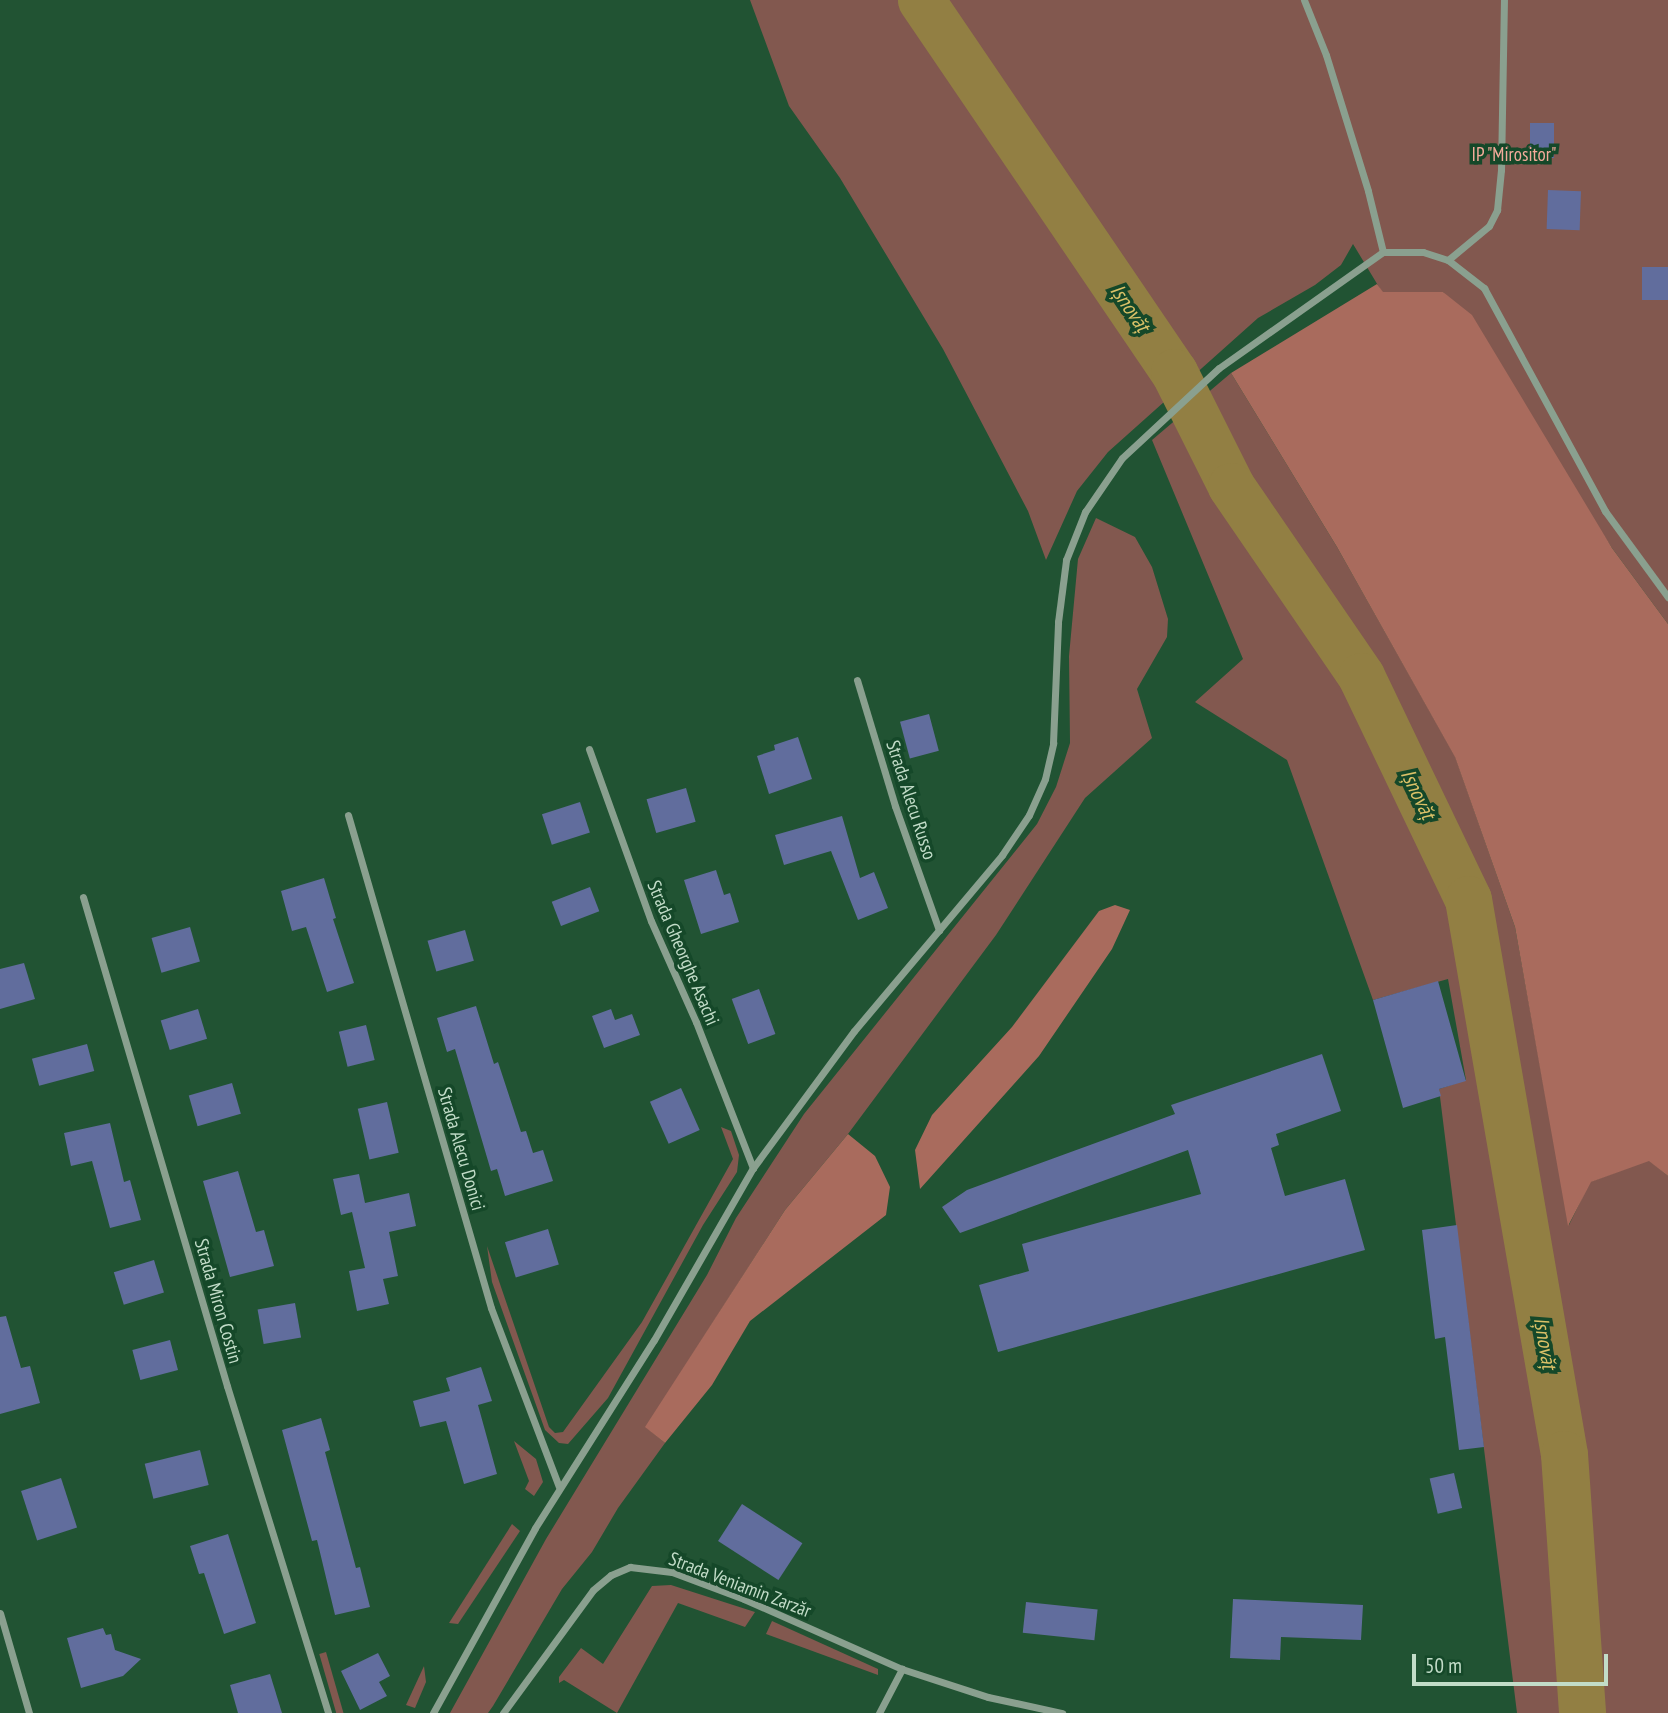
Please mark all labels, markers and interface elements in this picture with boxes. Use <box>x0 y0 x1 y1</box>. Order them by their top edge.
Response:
park label: IP "Mirositor" <box>1471 144 1557 166</box>
water label: Ișnovăț <box>1105 279 1155 337</box>
street label: Strada Alecu Russo <box>881 737 941 863</box>
water label: Ișnovăț <box>1395 765 1441 823</box>
street label: Strada Gheorghe Asachi <box>642 877 724 1029</box>
street label: Strada Alecu Donici <box>432 1084 490 1214</box>
street label: Strada Miron Costin <box>189 1236 247 1366</box>
water label: Ișnovăț <box>1528 1315 1562 1371</box>
street label: Strada Veniamin Zarzăr <box>665 1547 815 1623</box>
scale bar <box>1416 1640 1612 1684</box>
text: 50 m <box>1425 1652 1462 1679</box>

